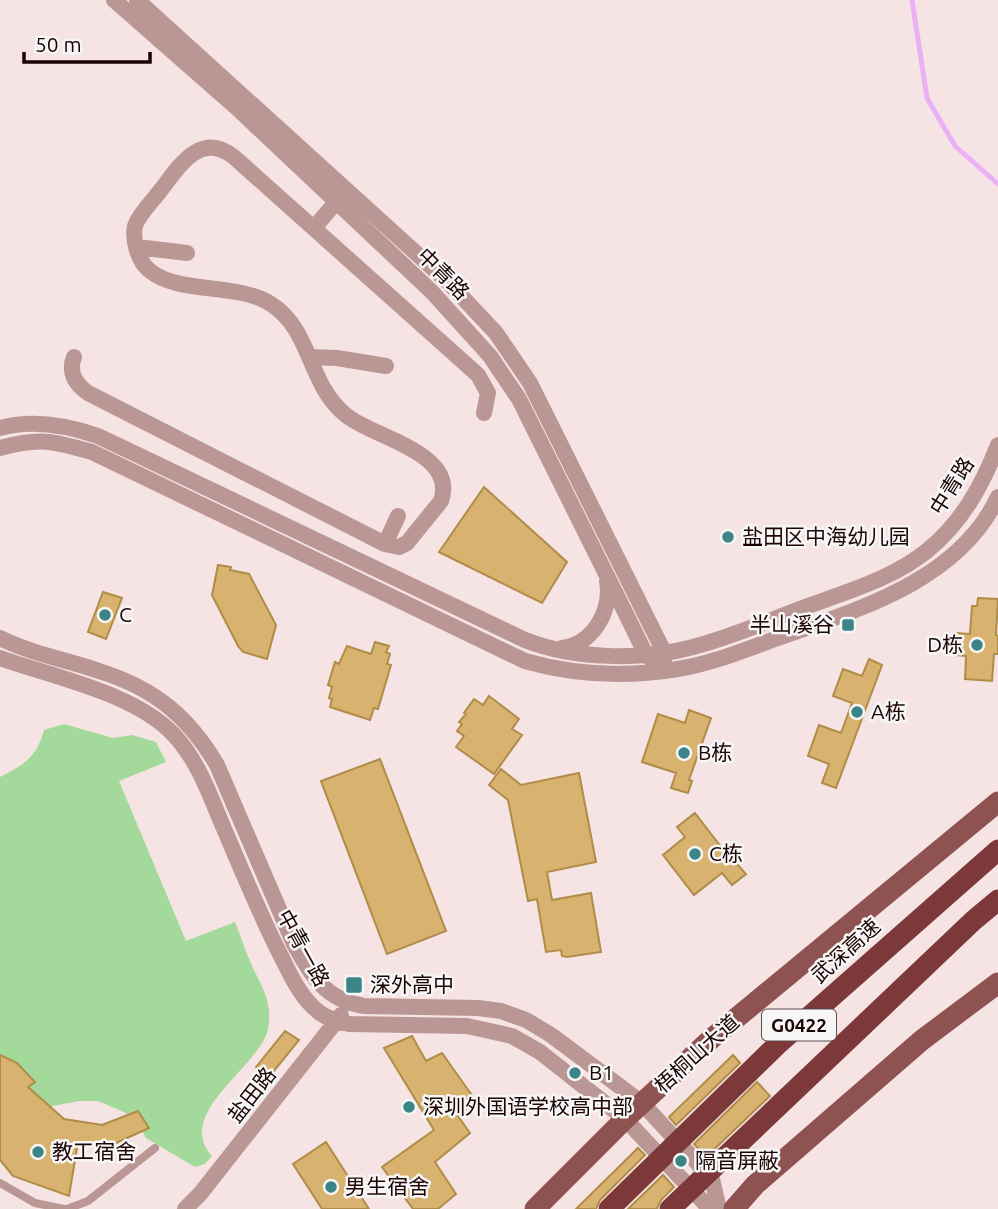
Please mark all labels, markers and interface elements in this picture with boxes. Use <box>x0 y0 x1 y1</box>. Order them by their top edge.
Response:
scale bar <box>24 21 150 65</box>
text: 50 m <box>35 32 82 56</box>
street label: 中青路 <box>413 243 474 304</box>
street label: 中青路 <box>924 452 978 519</box>
place label: 盐田区中海幼儿园 <box>742 524 910 548</box>
marker: 盐田区中海幼儿园 <box>720 529 736 545</box>
place label: C <box>119 602 132 626</box>
marker: C <box>97 607 113 623</box>
place label: 半山溪谷 <box>750 612 834 636</box>
marker: 半山溪谷 <box>840 617 856 633</box>
place label: D栋 <box>927 632 963 656</box>
marker: D栋 <box>969 637 985 653</box>
place label: A栋 <box>871 699 906 723</box>
marker: A栋 <box>849 704 865 720</box>
place label: B栋 <box>698 740 732 764</box>
marker: B栋 <box>676 745 692 761</box>
place label: C栋 <box>709 841 743 865</box>
marker: C栋 <box>687 846 703 862</box>
street label: 中青一路 <box>273 905 335 990</box>
street label: 武深高速 <box>806 913 885 987</box>
place label: 深外高中 <box>370 972 454 996</box>
marker: 深外高中 <box>344 975 364 995</box>
street label: 梧桐山大道 <box>649 1009 743 1097</box>
road number: G0422 <box>762 1009 836 1040</box>
place label: B1 <box>589 1060 614 1084</box>
street label: 盐田路 <box>222 1062 280 1127</box>
marker: B1 <box>567 1065 583 1081</box>
place label: 深圳外国语学校高中部 <box>423 1094 633 1118</box>
marker: 深圳外国语学校高中部 <box>401 1099 417 1115</box>
place label: 教工宿舍 <box>52 1139 136 1163</box>
marker: 教工宿舍 <box>30 1144 46 1160</box>
place label: 隔音屏蔽 <box>695 1148 779 1172</box>
marker: 隔音屏蔽 <box>673 1153 689 1169</box>
place label: 男生宿舍 <box>345 1174 429 1198</box>
marker: 男生宿舍 <box>323 1179 339 1195</box>

